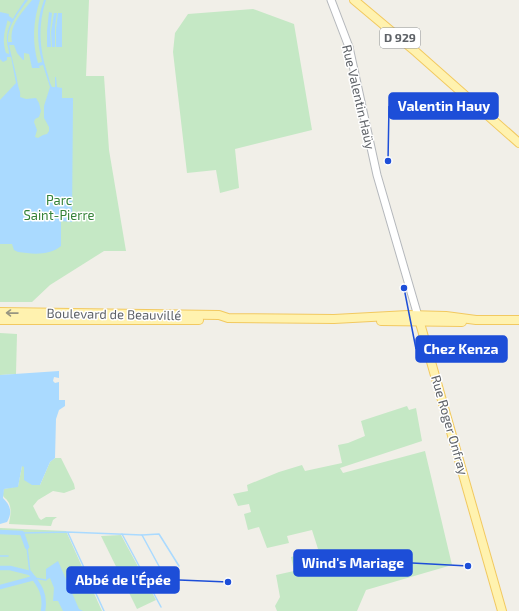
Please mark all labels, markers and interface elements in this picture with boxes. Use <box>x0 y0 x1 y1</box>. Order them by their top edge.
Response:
road number: D 929 <box>380 28 420 48</box>
street label: Rue Valentin Haüy <box>339 43 379 151</box>
callout: Valentin Hauy <box>389 93 498 119</box>
text: Valentin Hauy <box>398 97 490 114</box>
park label: Parc Saint-Pierre <box>23 192 95 223</box>
street label: Boulevard de Beauvillé <box>46 305 182 323</box>
one-way arrow <box>6 309 19 317</box>
callout: Chez Kenza <box>416 336 507 362</box>
text: Chez Kenza <box>423 340 499 357</box>
street label: Rue Roger Onfray <box>428 373 472 477</box>
callout: Wind's Mariage <box>294 550 412 576</box>
text: Wind's Mariage <box>302 554 404 571</box>
callout: Abbé de l'Épée <box>67 567 179 593</box>
text: Abbé de l'Épée <box>75 571 171 588</box>

